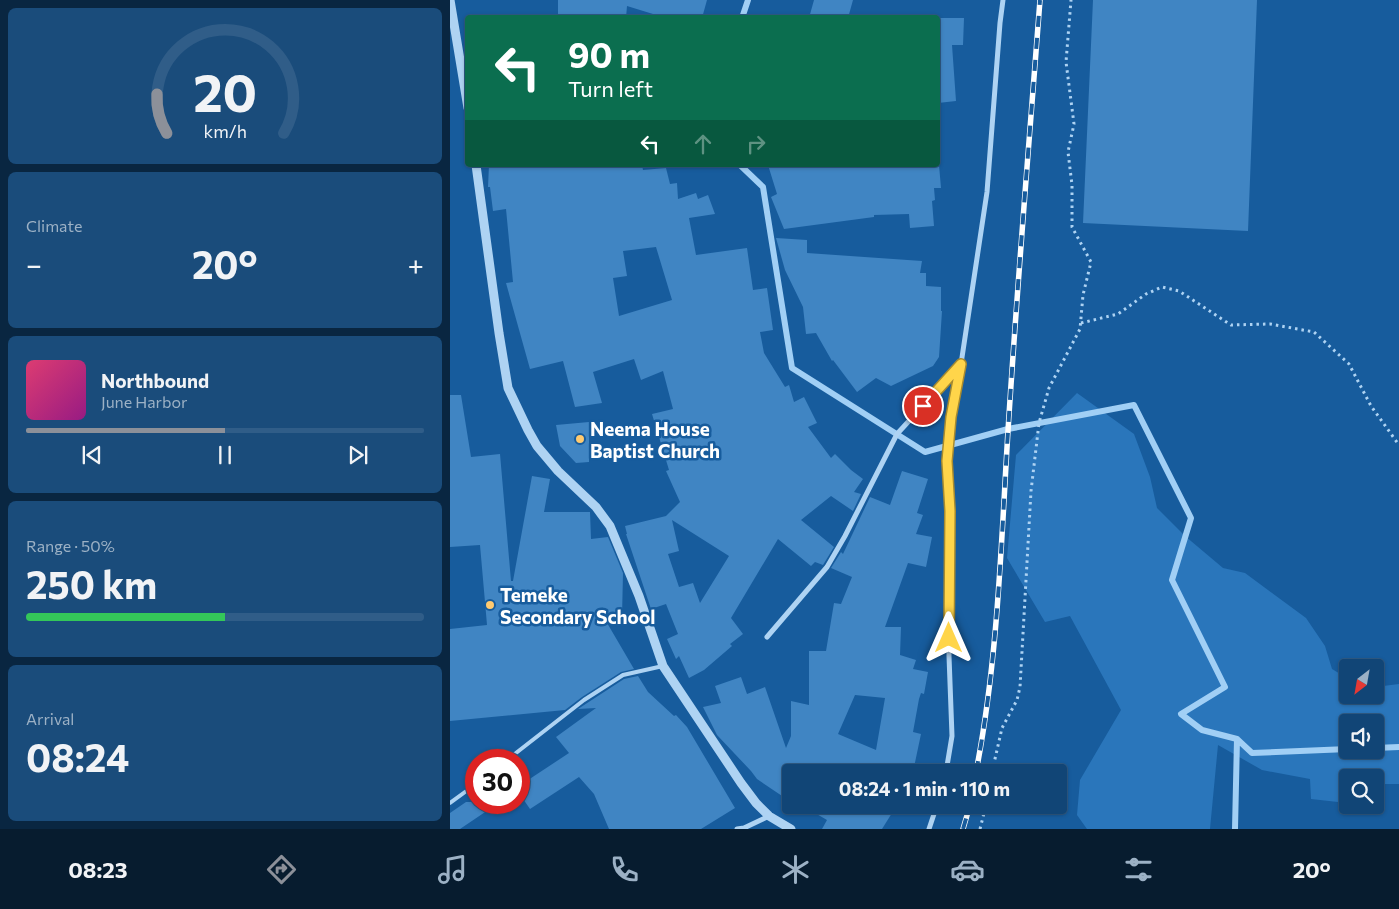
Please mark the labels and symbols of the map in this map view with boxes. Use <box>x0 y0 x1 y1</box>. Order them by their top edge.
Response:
pin <box>902 385 944 427</box>
place label: Neema House Baptist Church <box>590 417 720 462</box>
marker: Neema House Baptist Church <box>574 433 586 445</box>
place label: Temeke Secondary School <box>500 583 655 628</box>
marker: Temeke Secondary School <box>484 599 496 611</box>
position arrow <box>922 611 974 663</box>
north arrow <box>1339 659 1384 704</box>
speed limit sign: 30 <box>465 749 530 814</box>

